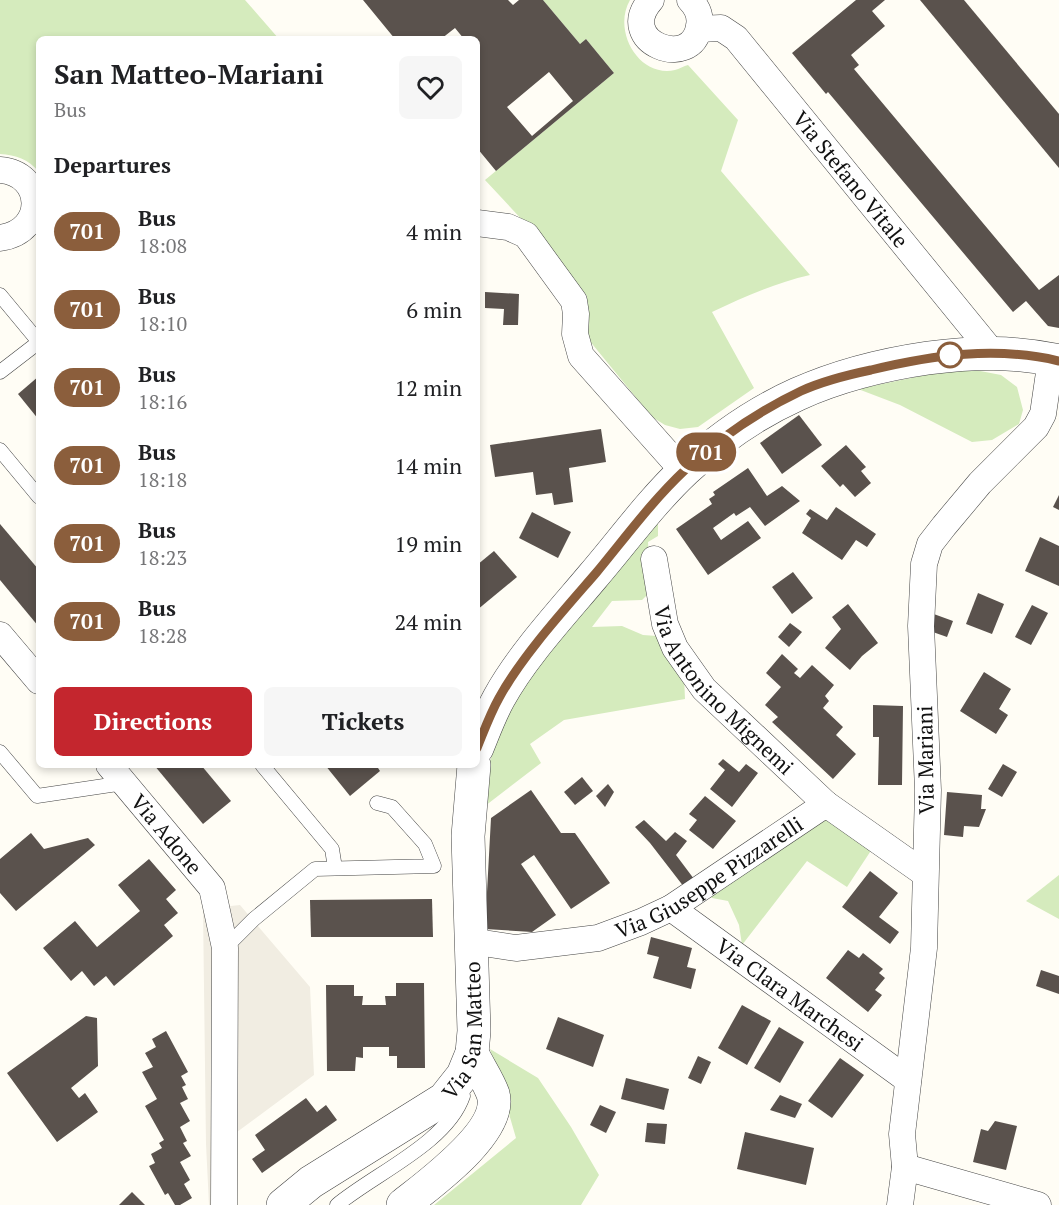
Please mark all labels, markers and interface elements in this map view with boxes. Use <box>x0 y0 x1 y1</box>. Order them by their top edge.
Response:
text: San Matteo-Mariani <box>54 55 324 92</box>
button: heart <box>399 56 462 119</box>
text: Bus <box>54 96 86 123</box>
street label: Via Stefano Vitale <box>787 105 915 253</box>
text: Departures <box>54 150 171 179</box>
text: Bus <box>138 203 176 232</box>
text: 701 <box>69 217 105 245</box>
text: 4 min <box>406 217 462 246</box>
text: 18:08 <box>138 232 187 259</box>
text: Bus <box>138 281 176 310</box>
text: 701 <box>69 295 105 323</box>
text: 6 min <box>406 295 462 324</box>
text: 18:10 <box>138 310 187 337</box>
unlabelled marker <box>937 342 963 368</box>
text: Bus <box>138 359 176 388</box>
text: 701 <box>69 373 105 401</box>
text: 12 min <box>395 373 462 402</box>
text: 18:16 <box>138 388 187 415</box>
line badge: 701 <box>672 432 740 472</box>
text: Bus <box>138 437 176 466</box>
text: 701 <box>688 438 724 466</box>
text: 701 <box>69 451 105 479</box>
text: 14 min <box>395 451 462 480</box>
text: 18:18 <box>138 466 187 493</box>
text: Bus <box>138 515 176 544</box>
text: 701 <box>69 529 105 557</box>
text: 19 min <box>395 529 462 558</box>
text: 18:23 <box>138 544 187 571</box>
text: Bus <box>138 593 176 622</box>
street label: Via Antonino Mignemi <box>648 603 800 781</box>
text: 701 <box>69 607 105 635</box>
text: 24 min <box>395 607 462 636</box>
text: 18:28 <box>138 622 187 649</box>
button: Directions <box>54 687 252 756</box>
button: Tickets <box>264 687 462 756</box>
street label: Via Mariani <box>910 705 940 815</box>
street label: Via Adone <box>125 788 209 880</box>
street label: Via Giuseppe Pizzarelli <box>611 810 808 944</box>
street label: Via Clara Marchesi <box>711 931 869 1057</box>
street label: Via San Matteo <box>435 961 488 1105</box>

